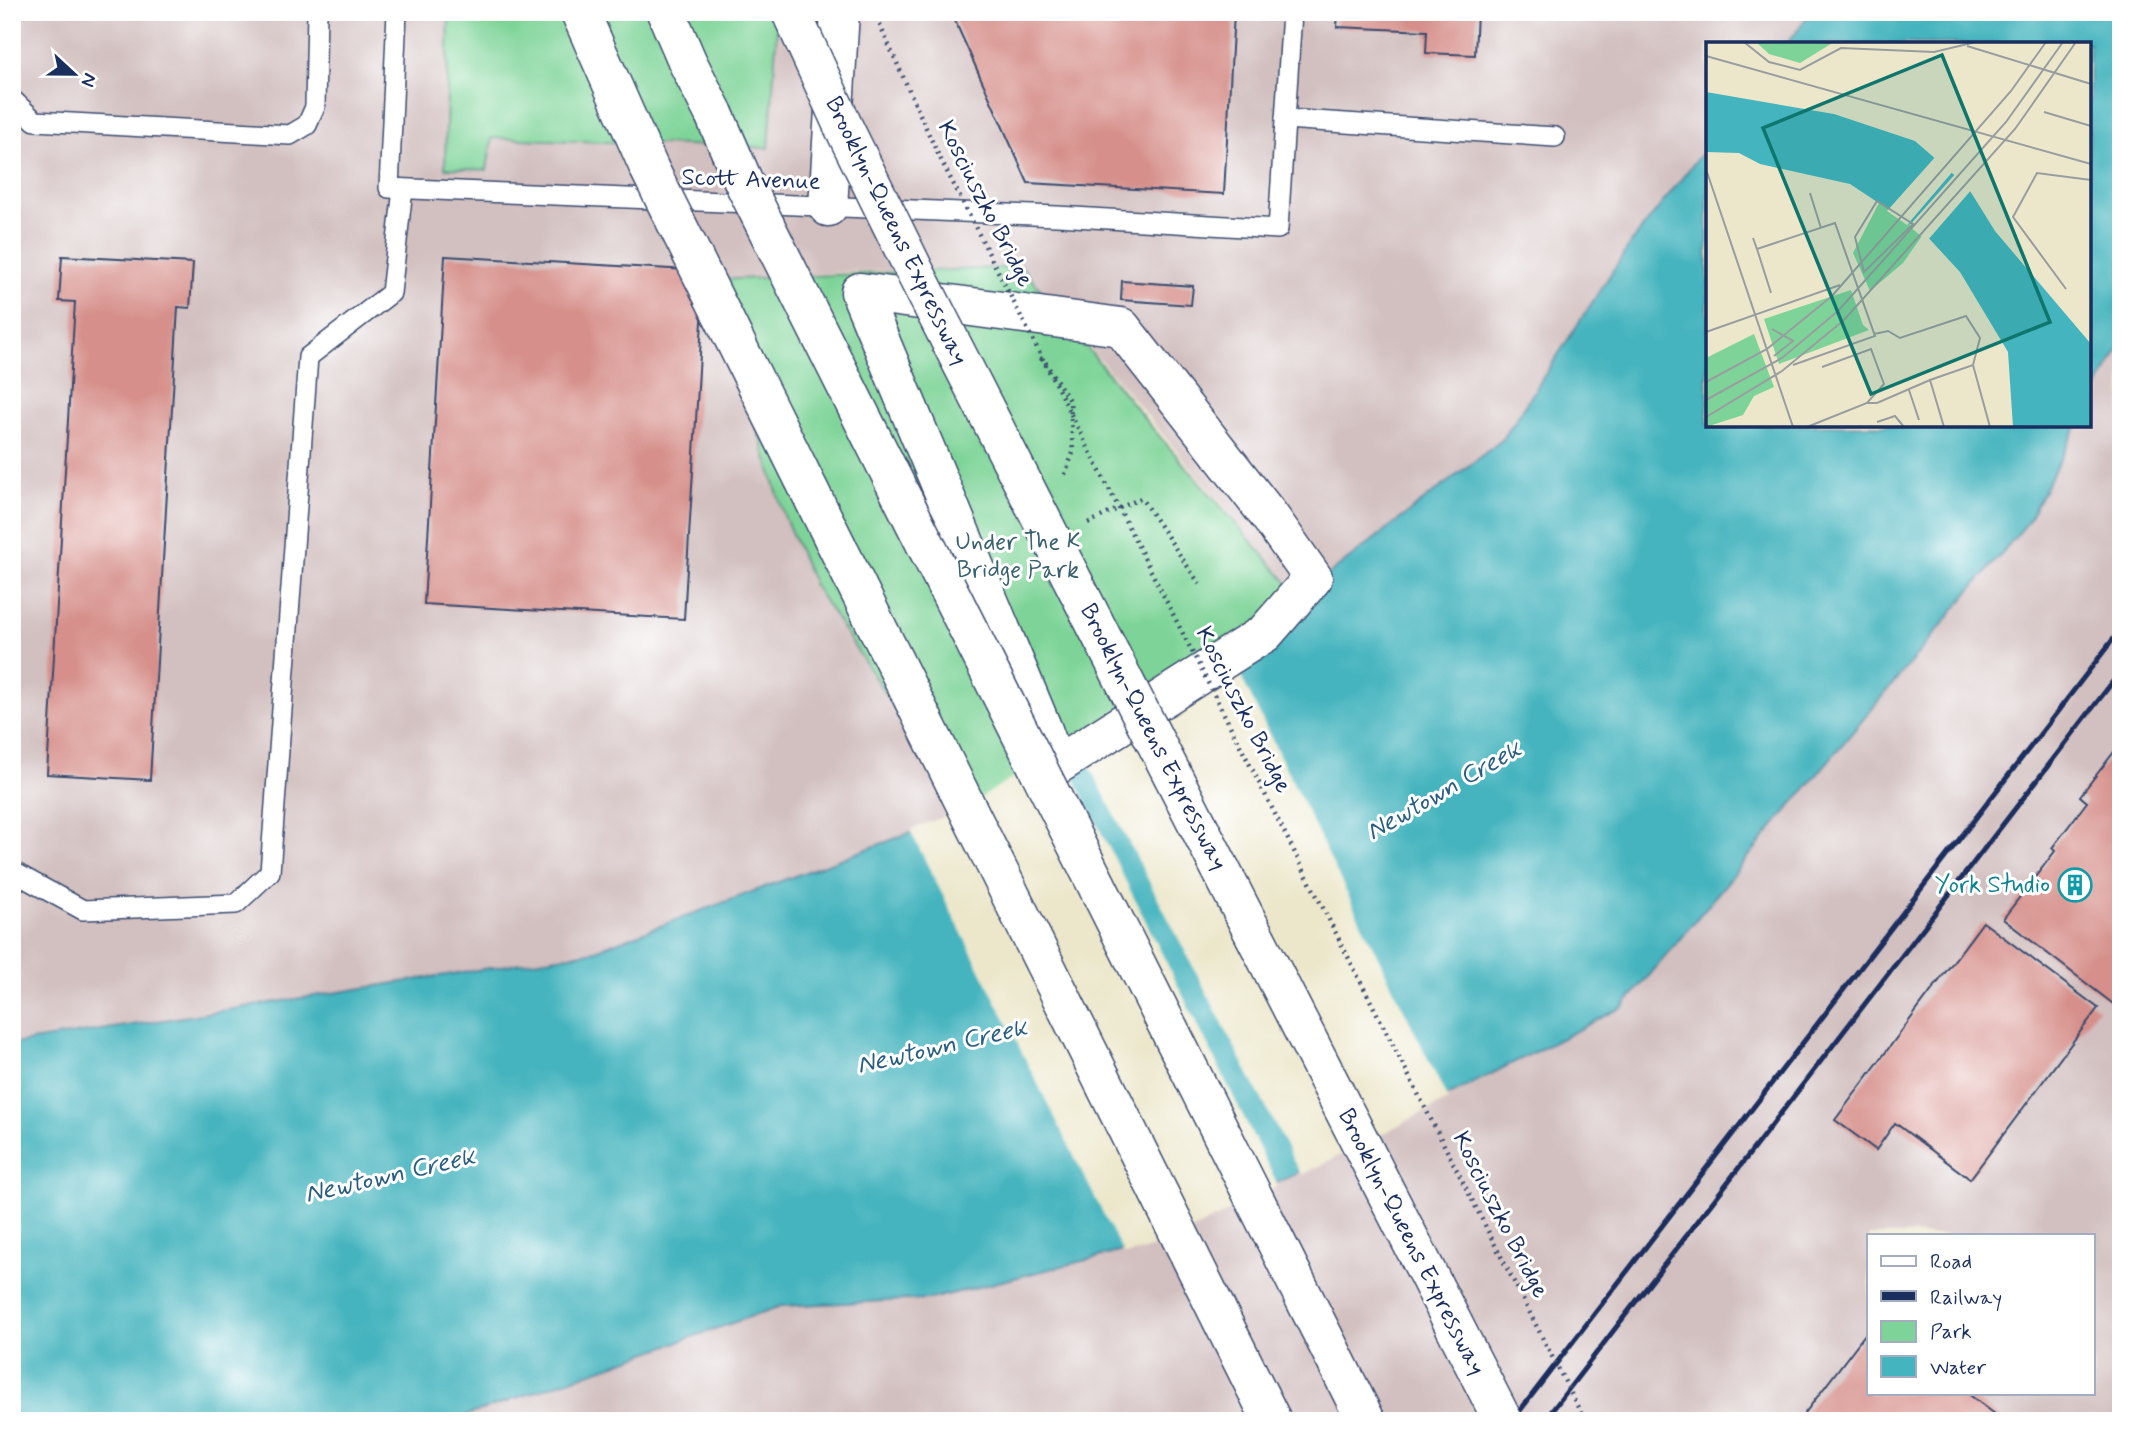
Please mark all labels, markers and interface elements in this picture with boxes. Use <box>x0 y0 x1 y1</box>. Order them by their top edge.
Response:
north arrow <box>38 38 108 108</box>
inset map <box>1706 42 2091 427</box>
text: N <box>74 69 102 90</box>
street label: Brooklyn-Queens Expressway <box>817 91 975 371</box>
street label: Kosciuszko Bridge <box>930 115 1040 293</box>
street label: Scott Avenue <box>681 162 821 198</box>
park label: Under The K Bridge Park <box>955 527 1081 586</box>
street label: Brooklyn-Queens Expressway <box>1072 598 1234 876</box>
street label: Kosciuszko Bridge <box>1188 621 1298 799</box>
water label: Newtown Creek <box>1360 732 1529 849</box>
building icon: York Studio <box>2056 866 2094 904</box>
place label: York Studio <box>1935 870 2050 901</box>
water label: Newtown Creek <box>854 1011 1032 1083</box>
street label: Brooklyn-Queens Expressway <box>1330 1103 1492 1381</box>
street label: Kosciuszko Bridge <box>1445 1126 1555 1304</box>
water label: Newtown Creek <box>302 1140 480 1212</box>
legend <box>1867 1234 2094 1394</box>
text: Road <box>1930 1248 1972 1276</box>
text: Railway <box>1930 1284 2002 1312</box>
text: Park <box>1930 1318 1972 1346</box>
text: Water <box>1930 1354 1986 1382</box>

